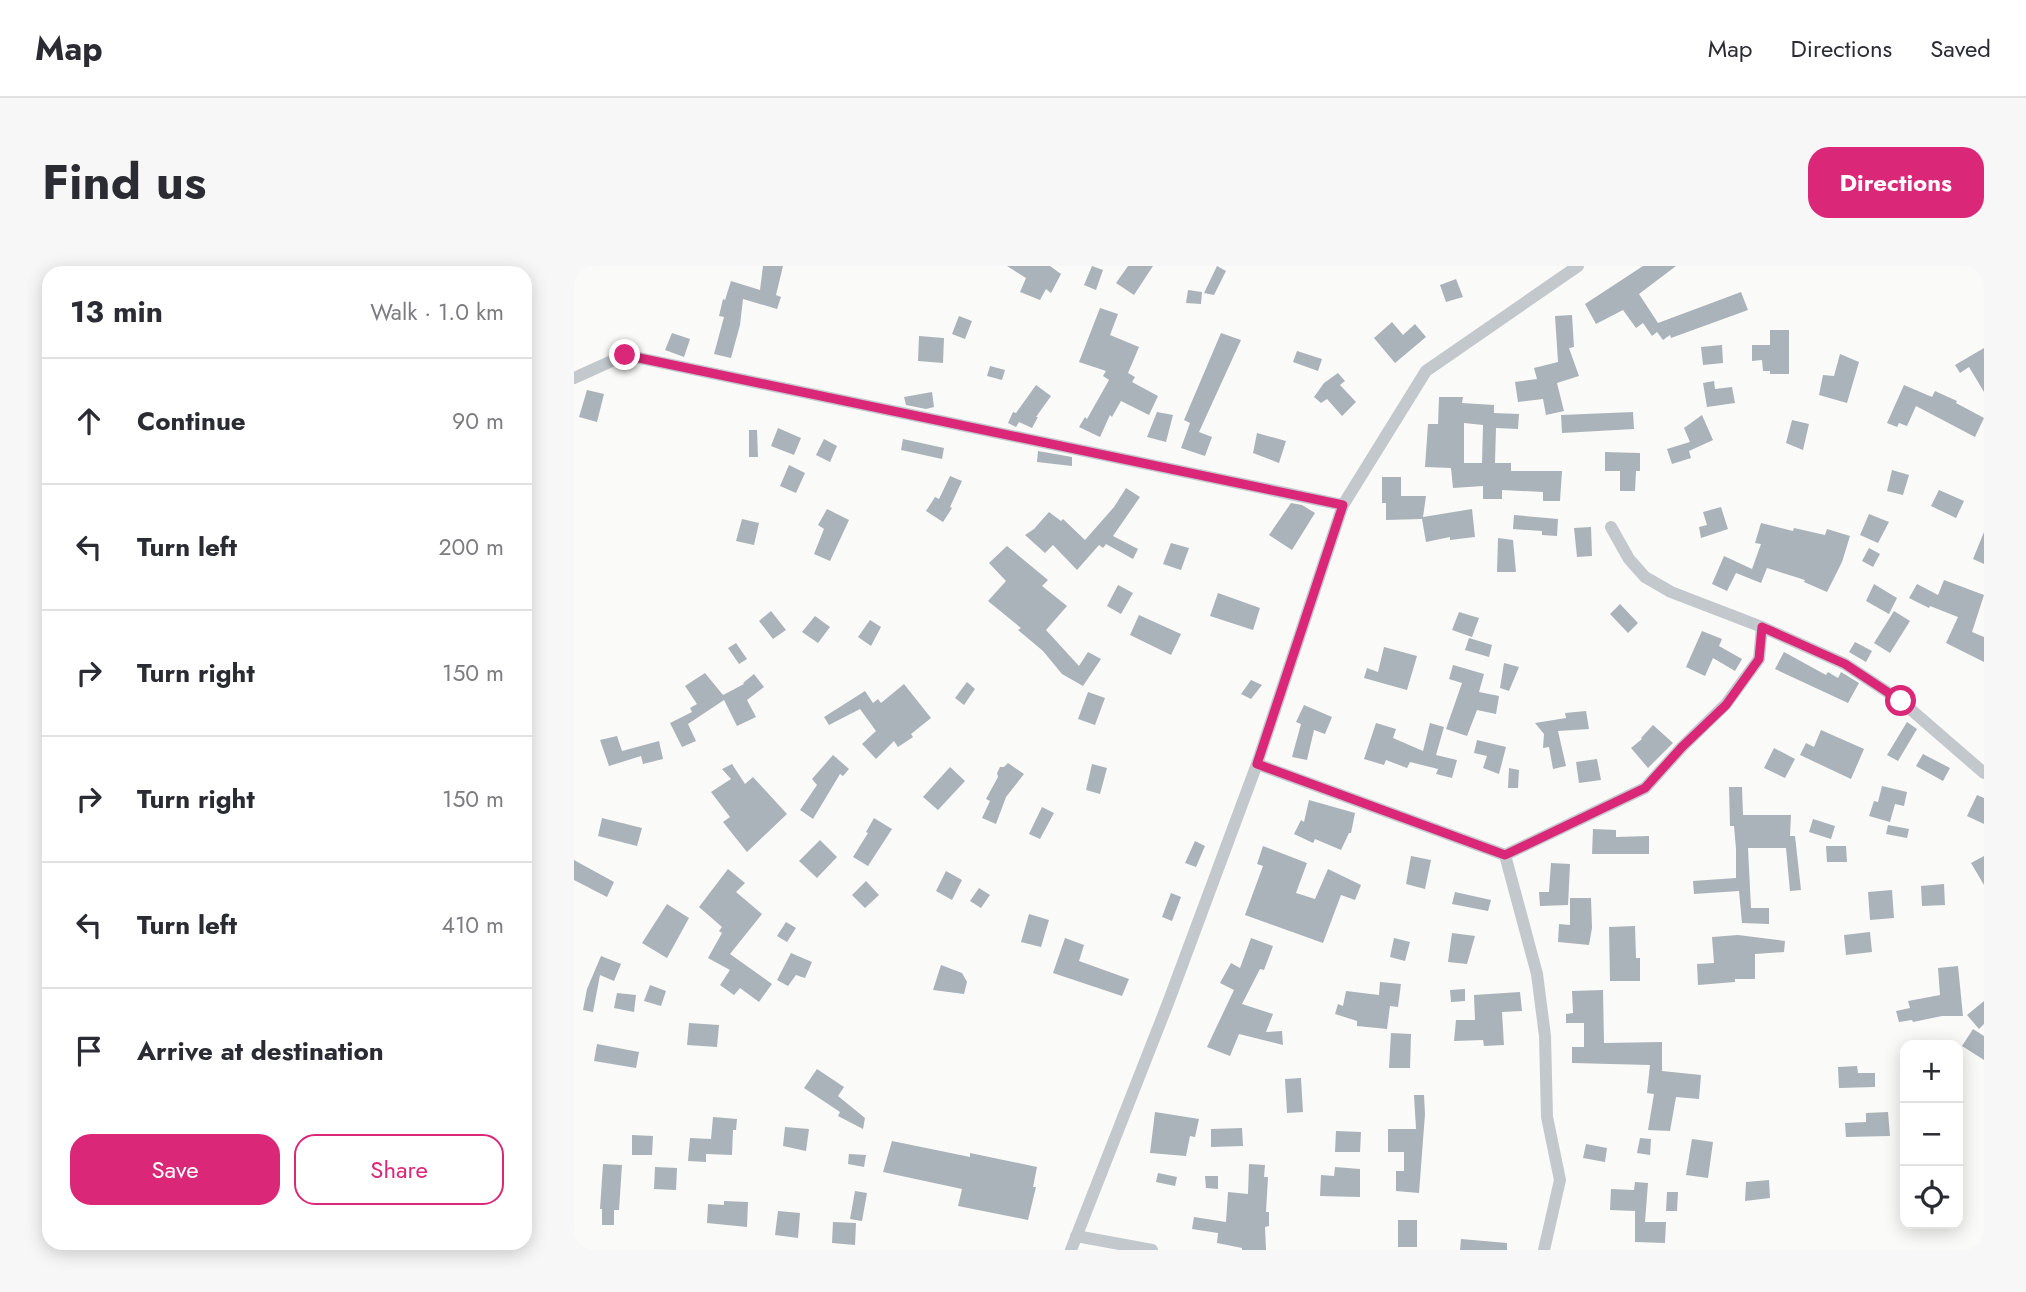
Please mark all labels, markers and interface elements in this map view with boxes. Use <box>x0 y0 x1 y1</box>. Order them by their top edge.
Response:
text: Map <box>35 25 103 72</box>
text: Map <box>1708 31 1753 66</box>
text: Directions <box>1791 31 1892 66</box>
text: Saved <box>1930 31 1991 66</box>
text: Find us <box>42 147 206 217</box>
button: Directions <box>1808 147 1984 218</box>
text: 13 min <box>70 290 163 333</box>
text: Walk · 1.0 km <box>370 295 504 329</box>
route end <box>609 339 640 370</box>
icon: ahead <box>70 402 108 440</box>
text: Continue <box>137 402 246 440</box>
text: 90 m <box>452 404 504 438</box>
icon: left <box>70 528 108 566</box>
text: Turn left <box>137 528 237 566</box>
text: 200 m <box>438 530 504 564</box>
icon: right <box>70 654 108 692</box>
text: Turn right <box>137 654 255 692</box>
text: 150 m <box>442 656 504 690</box>
route start <box>1885 685 1916 716</box>
icon: right <box>70 780 108 818</box>
text: Turn right <box>137 780 255 818</box>
text: 150 m <box>442 782 504 816</box>
icon: left <box>70 906 108 944</box>
text: Turn left <box>137 906 237 944</box>
text: 410 m <box>442 908 504 942</box>
icon: arrive <box>70 1032 108 1070</box>
text: Arrive at destination <box>137 1032 384 1070</box>
map controls <box>1900 1040 1963 1229</box>
button: + <box>1900 1040 1963 1103</box>
button: − <box>1900 1103 1963 1166</box>
button: Save <box>70 1134 280 1205</box>
button: Share <box>294 1134 504 1205</box>
button: locate <box>1900 1166 1963 1229</box>

